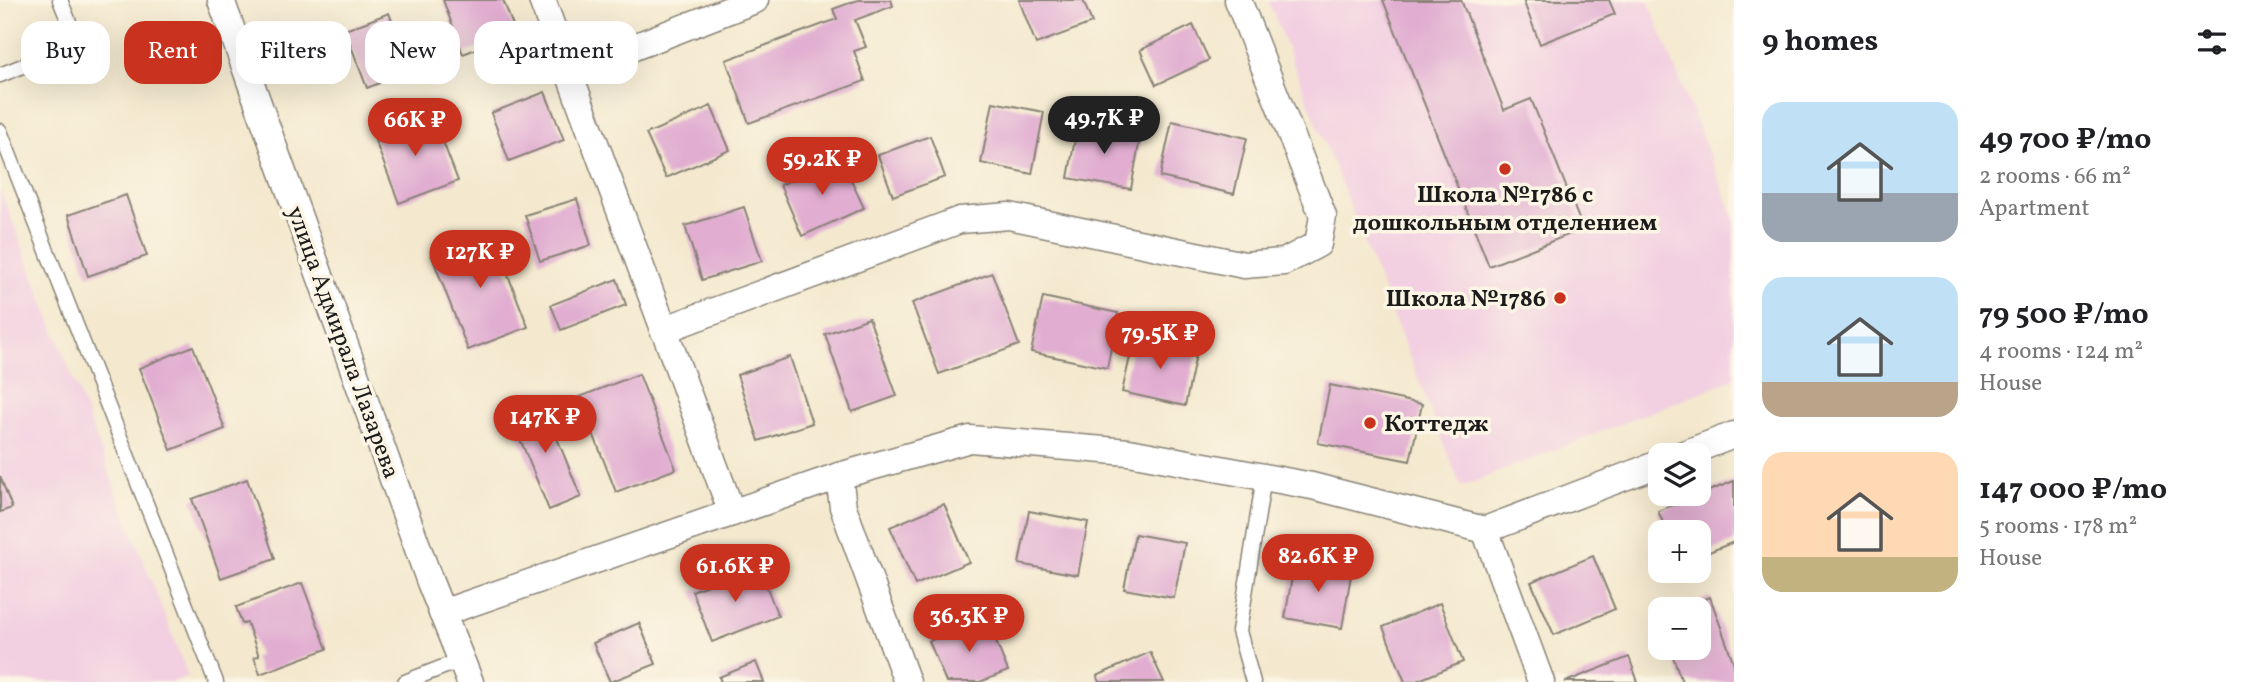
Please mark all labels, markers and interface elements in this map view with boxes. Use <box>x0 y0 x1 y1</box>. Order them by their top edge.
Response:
chip: Buy <box>21 21 110 84</box>
chip: Rent <box>124 21 222 84</box>
chip: Filters <box>236 21 351 84</box>
chip: New <box>365 21 460 84</box>
chip: Apartment <box>474 21 638 84</box>
text: 9 homes <box>1762 21 1878 63</box>
icon: filters <box>2193 23 2231 61</box>
pin: 49.7K ₽ <box>1039 96 1169 156</box>
pin: 66K ₽ <box>366 99 464 158</box>
text: 49.7K ₽ <box>1064 103 1144 135</box>
text: 66K ₽ <box>384 105 446 137</box>
text: 49 700 ₽/mo <box>1979 119 2152 161</box>
icon: home <box>1818 130 1902 214</box>
pin: 59.2K ₽ <box>757 138 887 197</box>
text: 59.2K ₽ <box>782 144 862 176</box>
marker: Школа №1786 с дошкольным отделением <box>1497 161 1513 177</box>
text: 2 rooms · 66 m² <box>1979 161 2131 193</box>
place label: Школа №1786 с дошкольным отделением <box>1353 179 1657 241</box>
text: Apartment <box>1979 193 2090 225</box>
street label: улица Адмирала Лазарева <box>277 202 407 484</box>
pin: 127K ₽ <box>423 230 537 290</box>
text: 127K ₽ <box>446 237 514 269</box>
place label: Школа №1786 <box>1386 283 1546 317</box>
marker: Школа №1786 <box>1552 290 1568 306</box>
text: 79 500 ₽/mo <box>1979 294 2149 336</box>
icon: home <box>1818 305 1902 389</box>
pin: 79.5K ₽ <box>1095 312 1225 371</box>
text: 79.5K ₽ <box>1121 318 1199 350</box>
text: 4 rooms · 124 m² <box>1979 336 2143 368</box>
text: House <box>1979 368 2042 400</box>
pin: 147K ₽ <box>488 396 602 455</box>
text: 147K ₽ <box>510 402 580 434</box>
place label: Коттедж <box>1384 408 1489 442</box>
marker: Коттедж <box>1362 415 1378 431</box>
map controls <box>1648 443 1711 660</box>
button: layers <box>1648 443 1711 506</box>
text: 147 000 ₽/mo <box>1979 469 2167 511</box>
icon: home <box>1818 480 1902 564</box>
text: 5 rooms · 178 m² <box>1979 511 2137 543</box>
button: + <box>1648 520 1711 583</box>
pin: 82.6K ₽ <box>1253 534 1383 594</box>
text: 82.6K ₽ <box>1278 541 1358 573</box>
text: House <box>1979 543 2042 575</box>
pin: 61.6K ₽ <box>670 544 800 604</box>
text: 61.6K ₽ <box>696 551 774 583</box>
pin: 36.3K ₽ <box>904 594 1034 654</box>
button: − <box>1648 597 1711 660</box>
text: 36.3K ₽ <box>929 601 1009 633</box>

